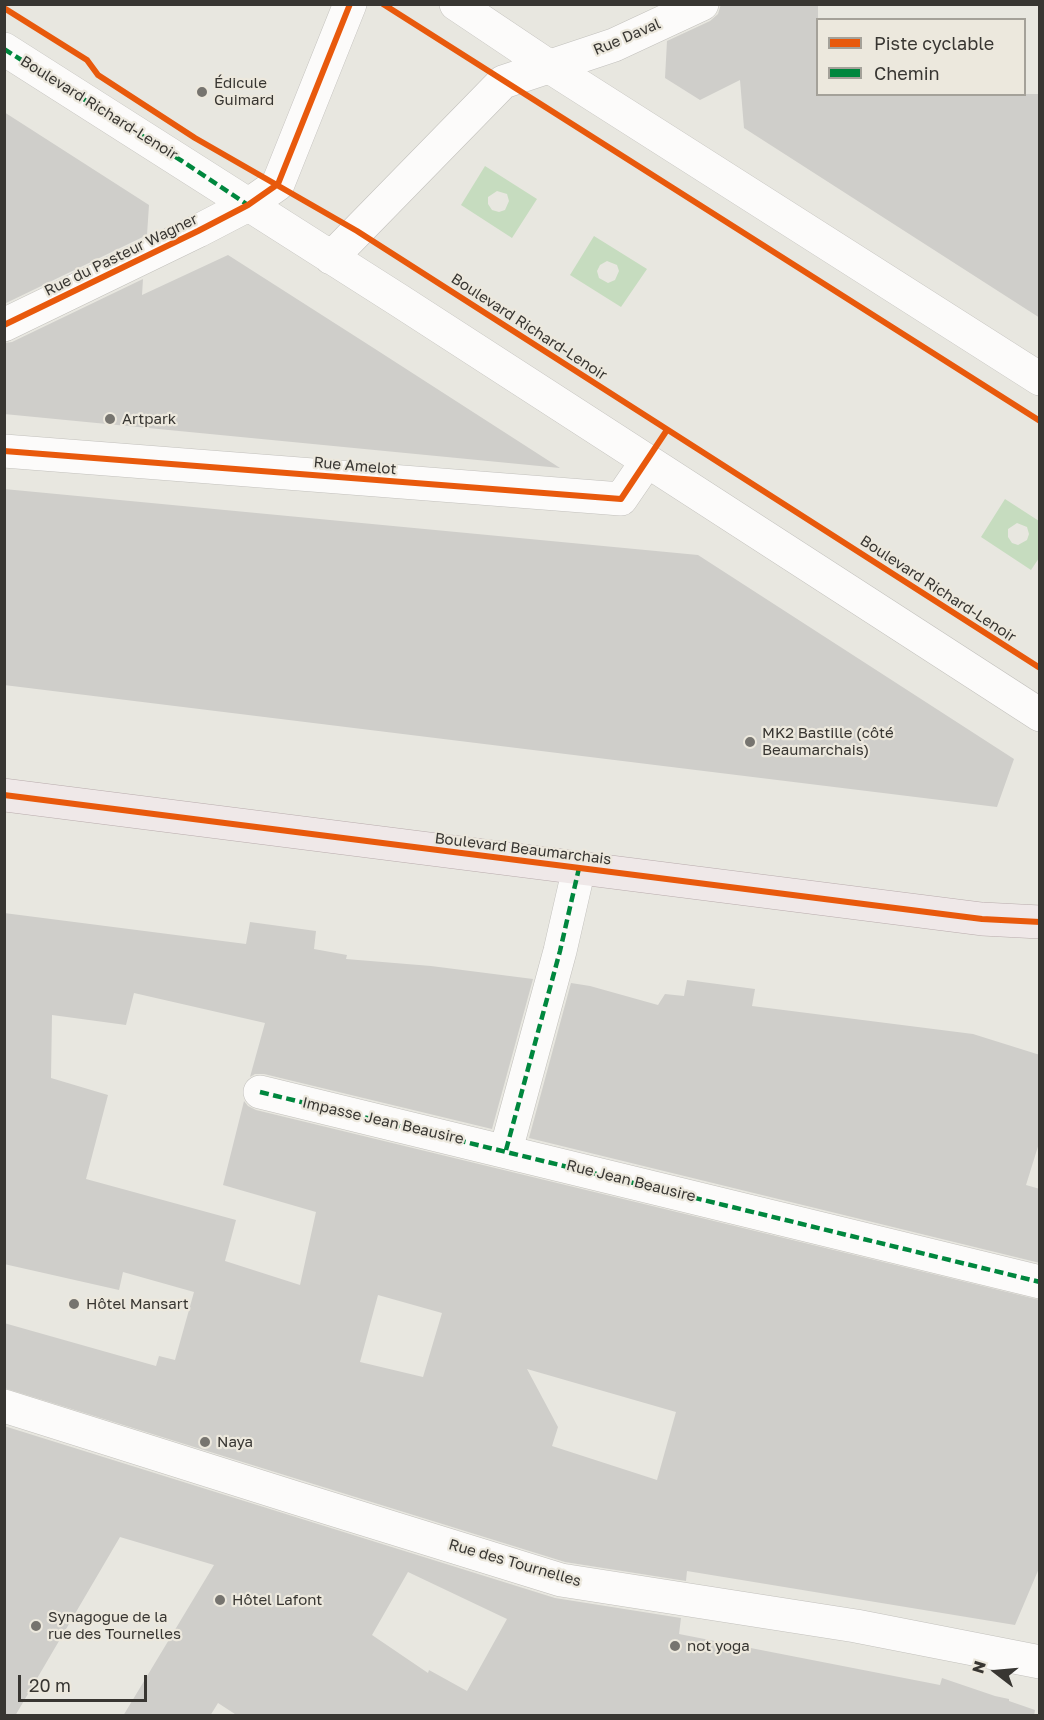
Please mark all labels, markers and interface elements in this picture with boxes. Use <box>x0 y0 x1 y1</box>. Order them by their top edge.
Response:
street label: Rue Daval <box>591 15 663 59</box>
legend <box>816 18 1026 96</box>
text: Piste cyclable <box>874 32 994 54</box>
street label: Boulevard Richard-Lenoir <box>17 52 181 164</box>
text: Chemin <box>874 62 940 84</box>
place label: Édicule Guimard <box>214 74 274 109</box>
marker: Édicule Guimard <box>195 85 209 99</box>
street label: Rue du Pasteur Wagner <box>41 210 201 300</box>
street label: Boulevard Richard-Lenoir <box>448 270 610 384</box>
place label: Artpark <box>122 410 176 428</box>
marker: Artpark <box>103 412 117 426</box>
street label: Rue Amelot <box>313 453 397 479</box>
street label: Boulevard Richard-Lenoir <box>857 532 1019 646</box>
place label: MK2 Bastille (côté Beaumarchais) <box>762 724 894 759</box>
marker: MK2 Bastille (côté Beaumarchais) <box>743 735 757 749</box>
street label: Boulevard Beaumarchais <box>434 829 612 869</box>
street label: Impasse Jean Beausire <box>301 1094 465 1148</box>
street label: Rue Jean Beausire <box>565 1156 697 1206</box>
place label: Hôtel Mansart <box>86 1295 189 1313</box>
marker: Hôtel Mansart <box>67 1297 81 1311</box>
place label: Naya <box>217 1433 253 1451</box>
marker: Naya <box>198 1435 212 1449</box>
street label: Rue des Tournelles <box>447 1535 583 1591</box>
place label: Hôtel Lafont <box>232 1591 322 1609</box>
marker: Hôtel Lafont <box>213 1593 227 1607</box>
place label: Synagogue de la rue des Tournelles <box>48 1608 181 1643</box>
marker: Synagogue de la rue des Tournelles <box>29 1619 43 1633</box>
place label: not yoga <box>687 1637 750 1655</box>
marker: not yoga <box>668 1639 682 1653</box>
north arrow <box>966 1642 1026 1702</box>
text: N <box>967 1658 990 1676</box>
scale bar <box>21 1663 150 1701</box>
text: 20 m <box>29 1674 71 1696</box>

